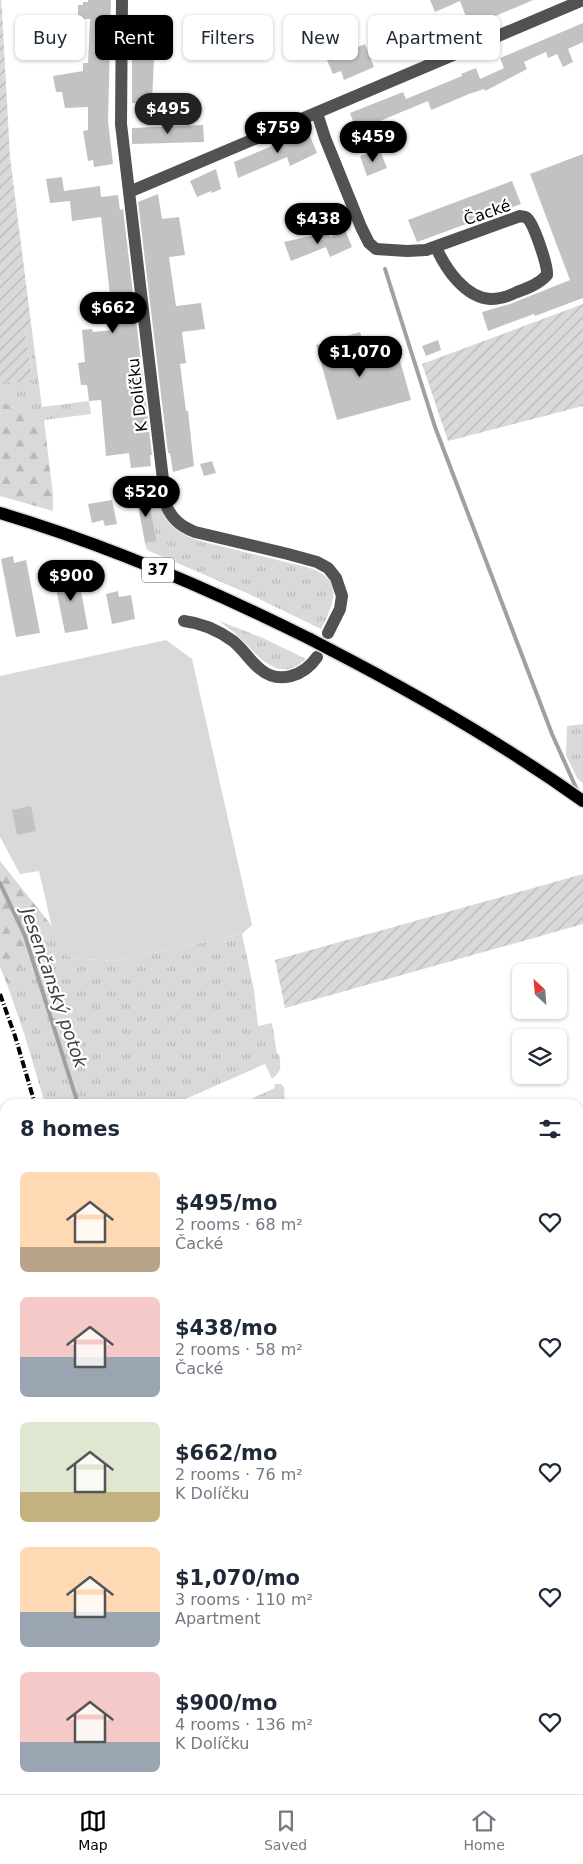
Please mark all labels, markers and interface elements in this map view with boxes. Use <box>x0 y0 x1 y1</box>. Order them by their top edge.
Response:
chip: Buy <box>15 15 85 60</box>
chip: Rent <box>95 15 173 60</box>
chip: Filters <box>183 15 273 60</box>
chip: New <box>283 15 358 60</box>
chip: Apartment <box>368 15 500 60</box>
pin: $495 <box>138 92 198 135</box>
text: $495 <box>146 99 190 118</box>
pin: $759 <box>248 112 308 154</box>
text: $759 <box>256 118 300 137</box>
pin: $459 <box>343 120 403 163</box>
text: $459 <box>351 127 395 146</box>
street label: Čacké <box>461 196 513 229</box>
pin: $438 <box>288 202 348 245</box>
text: $438 <box>296 209 340 228</box>
pin: $662 <box>83 292 143 334</box>
text: $662 <box>91 298 135 317</box>
pin: $1,070 <box>319 336 401 378</box>
text: $1,070 <box>329 342 391 361</box>
street label: K Dolíčku <box>124 357 151 433</box>
pin: $520 <box>116 476 176 518</box>
text: $520 <box>124 482 168 501</box>
road number: 37 <box>142 558 174 582</box>
pin: $900 <box>41 560 101 602</box>
text: $900 <box>49 566 93 585</box>
water label: Jesenčanský potok <box>16 902 92 1072</box>
north arrow <box>512 964 568 1019</box>
map controls <box>512 964 567 1084</box>
button: layers <box>512 1029 567 1084</box>
icon: filters <box>536 1115 564 1143</box>
text: 8 homes <box>20 1117 120 1141</box>
text: $495/mo <box>175 1191 277 1215</box>
icon: home <box>60 1192 120 1252</box>
icon: heart <box>536 1208 564 1236</box>
text: 2 rooms · 68 m² <box>175 1215 303 1234</box>
text: Čacké <box>175 1234 223 1253</box>
text: $438/mo <box>175 1316 277 1340</box>
icon: home <box>60 1317 120 1377</box>
icon: heart <box>536 1333 564 1361</box>
text: 2 rooms · 58 m² <box>175 1340 303 1359</box>
text: Čacké <box>175 1359 223 1378</box>
text: $662/mo <box>175 1441 277 1465</box>
icon: home <box>60 1442 120 1502</box>
icon: heart <box>536 1458 564 1486</box>
text: 2 rooms · 76 m² <box>175 1465 303 1484</box>
text: K Dolíčku <box>175 1484 249 1503</box>
text: $1,070/mo <box>175 1566 300 1590</box>
icon: home <box>60 1567 120 1627</box>
icon: heart <box>536 1583 564 1611</box>
text: 3 rooms · 110 m² <box>175 1590 313 1609</box>
text: Apartment <box>175 1609 261 1628</box>
text: $900/mo <box>175 1691 277 1715</box>
icon: home <box>60 1692 120 1752</box>
icon: heart <box>536 1708 564 1736</box>
text: 4 rooms · 136 m² <box>175 1715 313 1734</box>
text: K Dolíčku <box>175 1734 249 1753</box>
tab: Map <box>78 1807 108 1853</box>
tab: Saved <box>264 1807 307 1853</box>
tab: Home <box>464 1807 505 1853</box>

